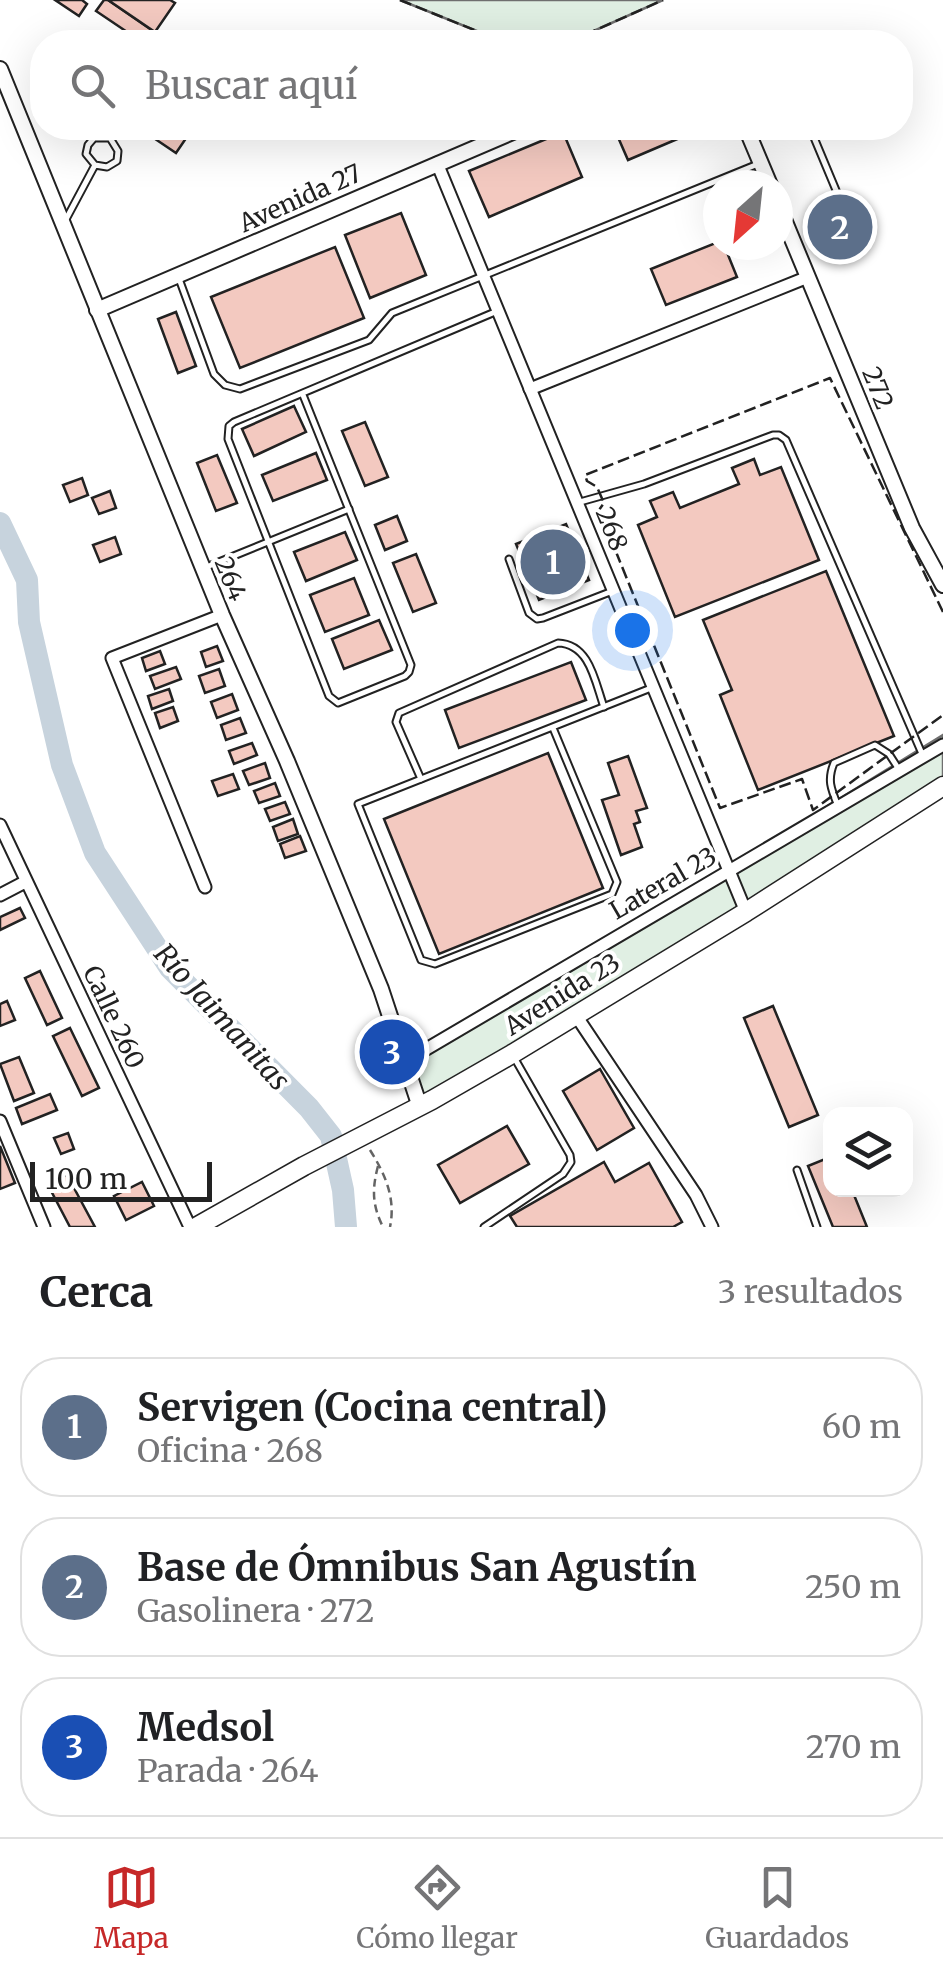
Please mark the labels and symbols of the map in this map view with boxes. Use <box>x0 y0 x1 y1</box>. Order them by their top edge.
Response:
street label: Avenida 27 <box>233 157 366 240</box>
north arrow <box>703 170 793 260</box>
pin: 2 <box>808 190 872 264</box>
street label: 272 <box>855 362 901 414</box>
street label: 268 <box>589 503 635 555</box>
pin: 1 <box>520 524 586 600</box>
street label: 264 <box>208 552 254 606</box>
your location <box>607 605 658 656</box>
street label: Lateral 23 <box>604 840 722 926</box>
water label: Río Jaimanitas <box>147 936 297 1098</box>
street label: Avenida 23 <box>497 946 626 1043</box>
street label: Calle 260 <box>76 960 152 1074</box>
pin: 3 <box>360 1014 424 1090</box>
scale bar <box>30 1157 212 1202</box>

